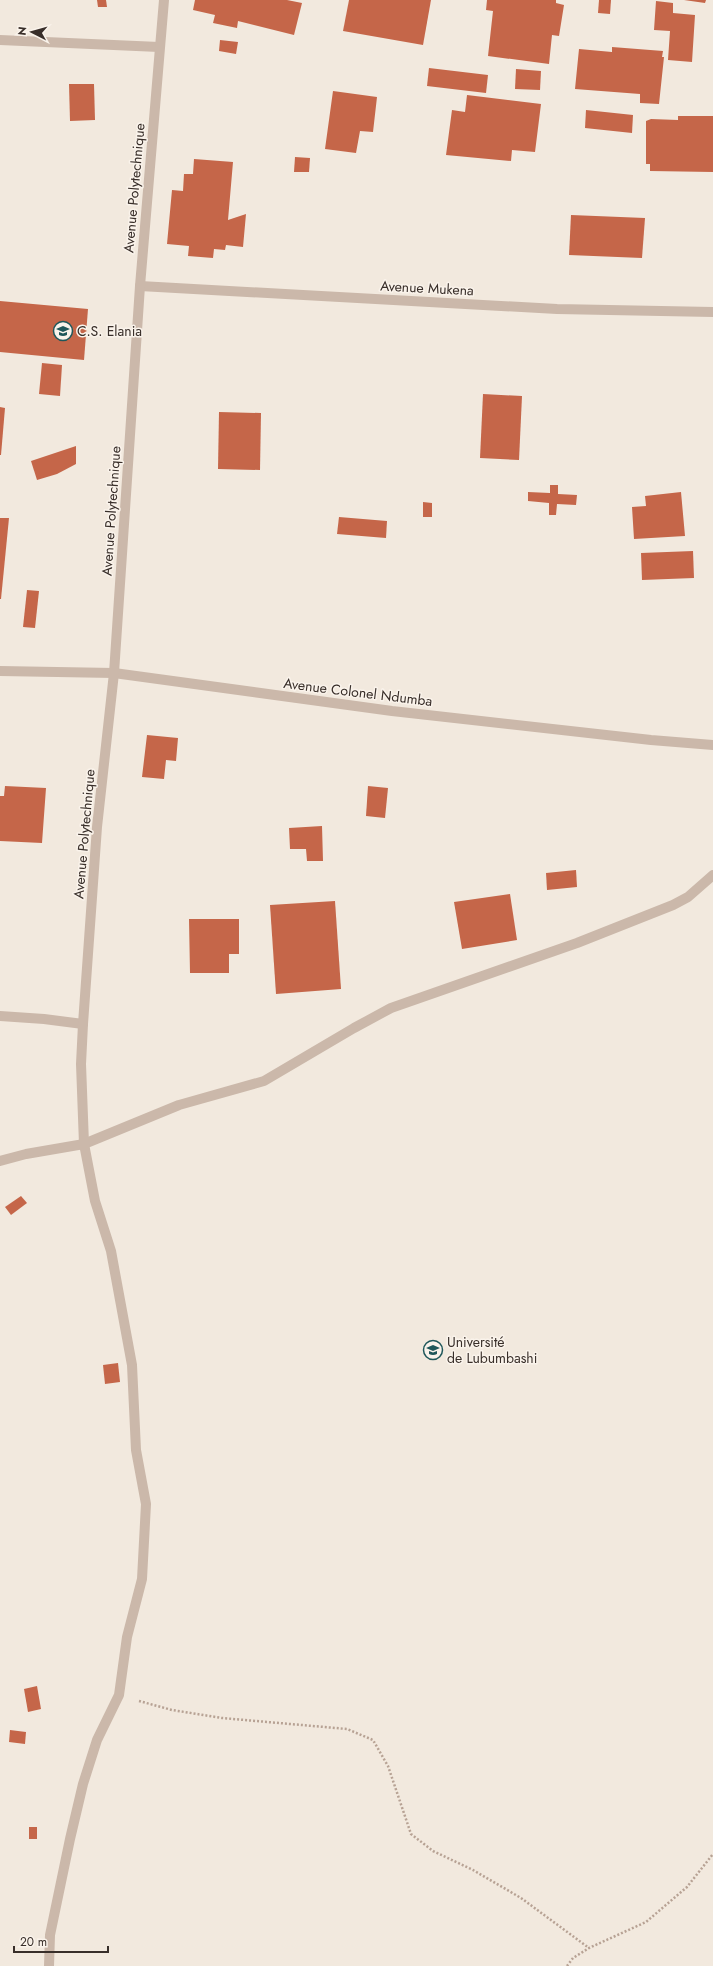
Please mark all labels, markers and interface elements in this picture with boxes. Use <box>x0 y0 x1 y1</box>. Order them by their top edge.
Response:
north arrow <box>12 12 52 52</box>
text: N <box>14 26 30 36</box>
street label: Avenue Polytechnique <box>118 122 150 254</box>
street label: Avenue Mukena <box>380 276 474 300</box>
school or university icon: C.S. Elania <box>52 320 74 342</box>
place label: C.S. Elania <box>77 321 142 341</box>
street label: Avenue Polytechnique <box>96 445 126 577</box>
street label: Avenue Colonel Ndumba <box>282 673 434 711</box>
street label: Avenue Polytechnique <box>68 768 100 900</box>
place label: Université de Lubumbashi <box>447 1332 537 1368</box>
school or university icon: Université de Lubumbashi <box>422 1339 444 1361</box>
scale bar <box>14 1928 108 1954</box>
text: 20 m <box>20 1933 47 1951</box>

